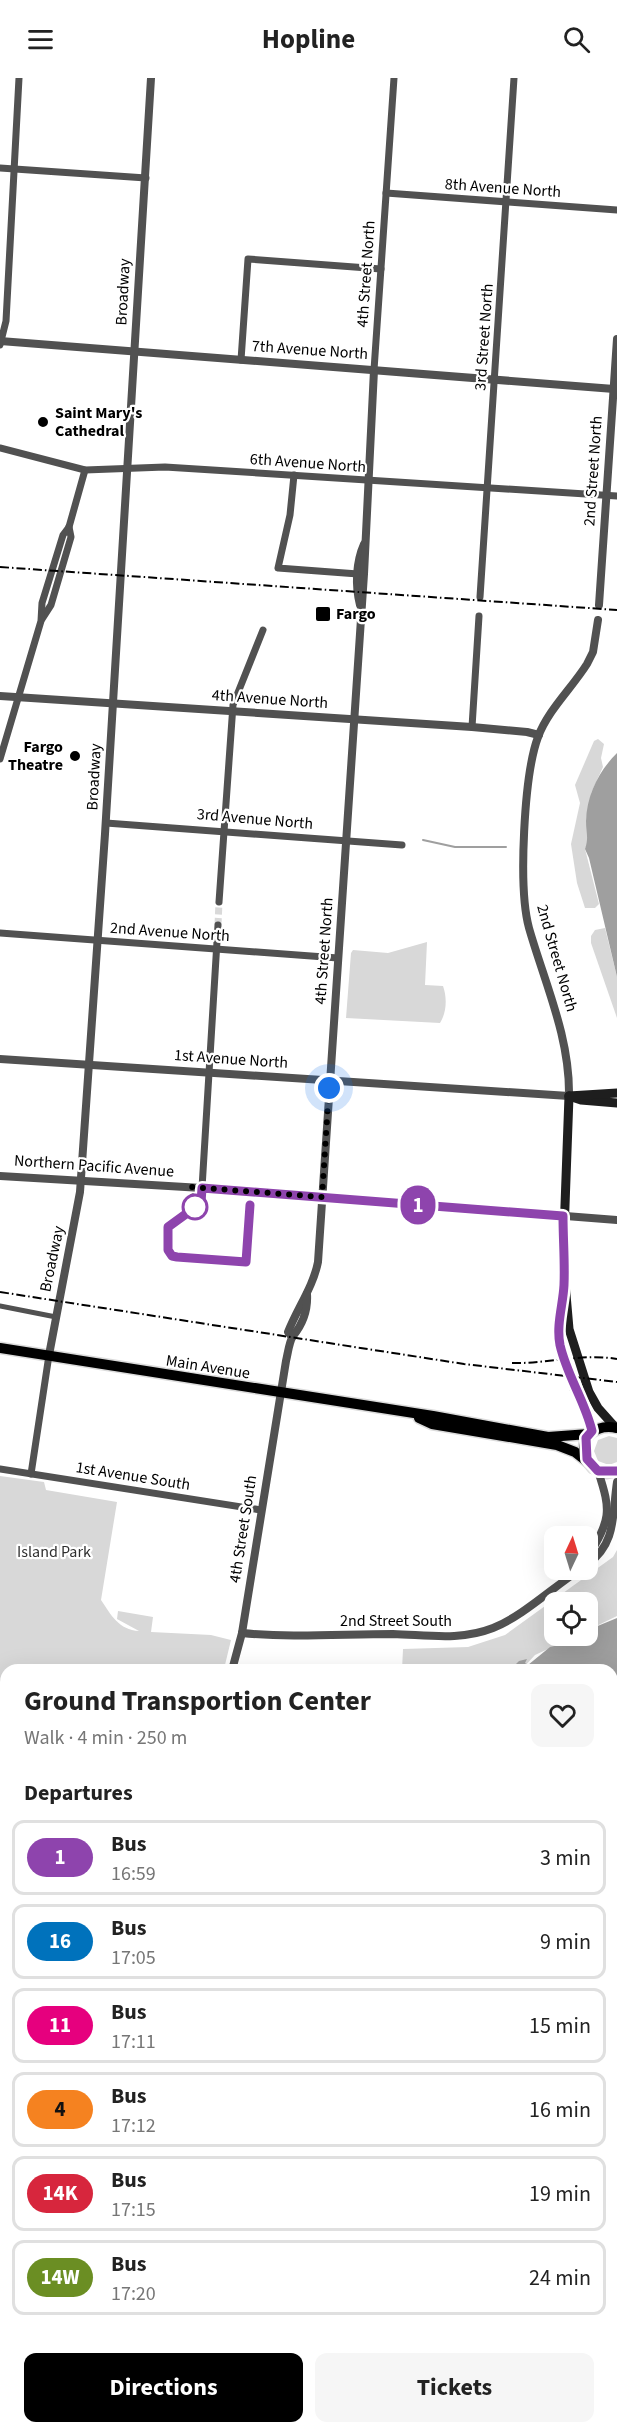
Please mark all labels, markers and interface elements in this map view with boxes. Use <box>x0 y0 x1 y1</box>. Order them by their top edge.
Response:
text: Hopline <box>262 20 355 59</box>
icon: menu <box>24 23 57 56</box>
icon: search <box>560 23 593 56</box>
street label: 8th Avenue North <box>444 173 562 203</box>
street label: 4th Street North <box>351 220 381 328</box>
street label: Broadway <box>110 257 136 326</box>
street label: 3rd Street North <box>469 283 499 391</box>
street label: 7th Avenue North <box>251 335 369 365</box>
place label: Saint Mary's Cathedral <box>55 402 142 442</box>
marker: Saint Mary's Cathedral <box>36 415 50 429</box>
street label: 2nd Street North <box>578 415 608 527</box>
street label: 6th Avenue North <box>249 448 367 478</box>
place label: Fargo <box>336 603 376 625</box>
marker: Fargo <box>314 605 332 623</box>
street label: 4th Avenue North <box>211 684 329 714</box>
place label: Fargo Theatre <box>8 736 63 776</box>
street label: Broadway <box>81 742 107 811</box>
marker: Fargo Theatre <box>68 749 82 763</box>
street label: 3rd Avenue North <box>196 803 314 835</box>
street label: 4th Street North <box>309 897 339 1005</box>
street label: 2nd Street North <box>531 902 583 1014</box>
street label: 2nd Avenue North <box>109 917 231 947</box>
street label: 1st Avenue North <box>173 1044 289 1074</box>
your location <box>314 1073 344 1103</box>
street label: Northern Pacific Avenue <box>13 1149 175 1183</box>
line badge: 1 <box>398 1186 438 1224</box>
text: 1 <box>412 1190 424 1220</box>
unlabelled marker <box>182 1194 208 1220</box>
street label: Broadway <box>34 1223 70 1294</box>
street label: Main Avenue <box>164 1349 252 1385</box>
street label: 1st Avenue South <box>74 1456 192 1496</box>
street label: 4th Street South <box>224 1474 262 1584</box>
north arrow <box>544 1526 598 1580</box>
map controls <box>544 1526 598 1646</box>
park label: Island Park <box>17 1541 91 1563</box>
button: locate <box>544 1592 598 1646</box>
street label: 2nd Street South <box>340 1610 452 1632</box>
text: Ground Transportion Center <box>24 1681 371 1721</box>
button: heart <box>531 1684 594 1747</box>
text: Walk · 4 min · 250 m <box>24 1724 187 1752</box>
text: Departures <box>24 1777 133 1809</box>
text: Bus <box>111 1828 147 1860</box>
text: 1 <box>54 1842 66 1872</box>
text: 3 min <box>540 1842 591 1874</box>
text: 16:59 <box>111 1860 156 1888</box>
text: Bus <box>111 1912 147 1944</box>
text: 16 <box>49 1926 71 1956</box>
text: 9 min <box>540 1926 591 1958</box>
text: 17:05 <box>111 1944 156 1972</box>
text: Bus <box>111 1996 147 2028</box>
text: 11 <box>49 2010 71 2040</box>
text: 15 min <box>529 2010 591 2042</box>
text: 17:11 <box>111 2028 156 2056</box>
text: Bus <box>111 2080 147 2112</box>
text: 4 <box>54 2094 66 2124</box>
text: 16 min <box>529 2094 591 2126</box>
text: 17:12 <box>111 2112 156 2140</box>
text: Bus <box>111 2164 147 2196</box>
text: 14K <box>42 2178 78 2208</box>
text: 19 min <box>529 2178 591 2210</box>
text: 17:15 <box>111 2196 156 2224</box>
text: Bus <box>111 2248 147 2280</box>
text: 14W <box>40 2262 80 2292</box>
text: 24 min <box>529 2262 591 2294</box>
text: 17:20 <box>111 2280 156 2308</box>
button: Directions <box>24 2353 303 2422</box>
button: Tickets <box>315 2353 594 2422</box>

